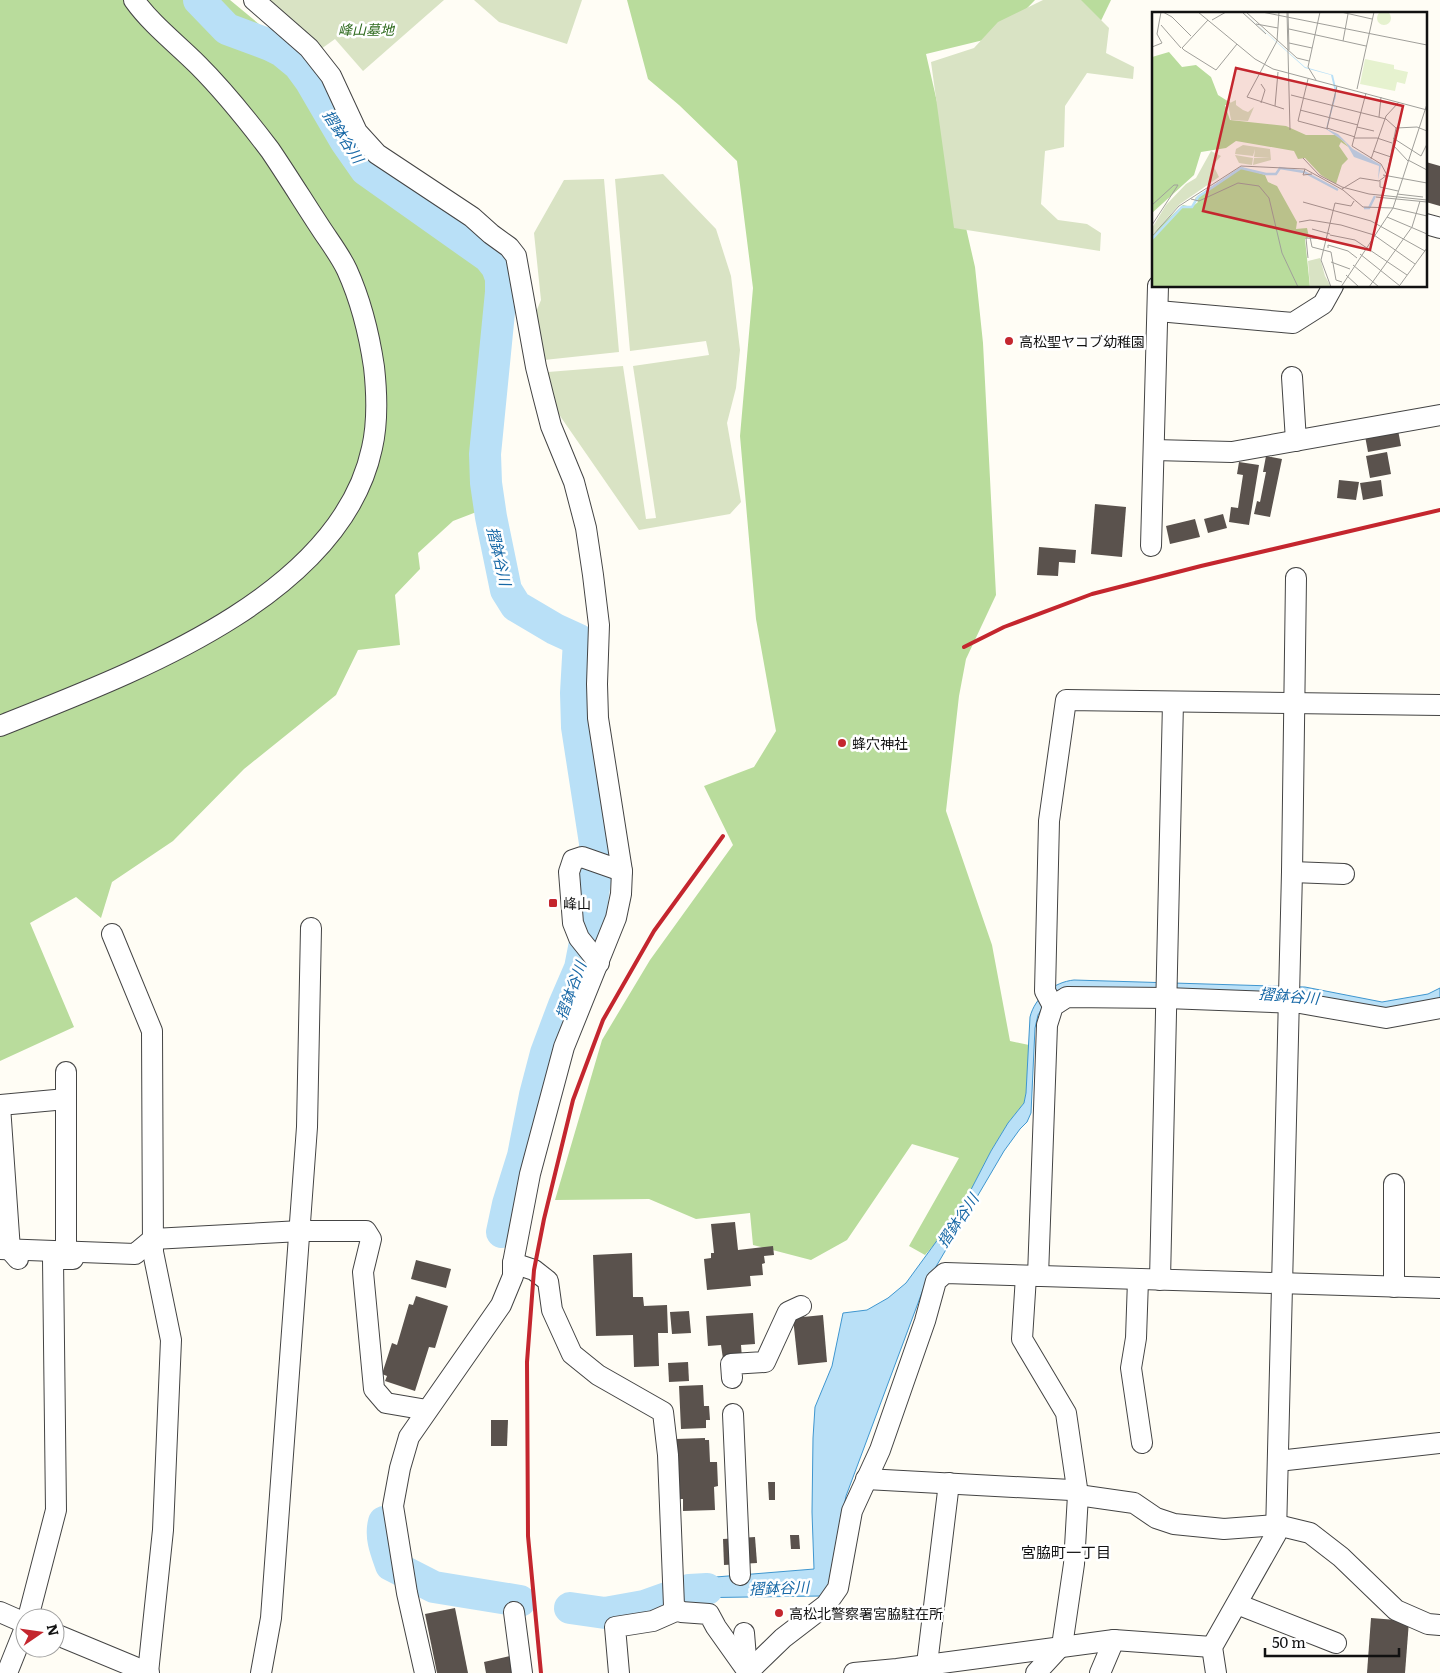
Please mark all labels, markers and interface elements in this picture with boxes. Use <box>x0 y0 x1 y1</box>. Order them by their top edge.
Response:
inset map <box>1152 12 1428 288</box>
park label: 峰山墓地 <box>338 19 396 39</box>
water label: 摺鉢谷川 <box>318 105 371 169</box>
place label: 高松聖ヤコブ幼稚園 <box>1019 331 1145 351</box>
marker: 高松聖ヤコブ幼稚園 <box>1003 335 1015 347</box>
water label: 摺鉢谷川 <box>482 524 518 590</box>
place label: 蜂穴神社 <box>852 733 908 753</box>
marker: 蜂穴神社 <box>836 737 848 749</box>
place label: 峰山 <box>563 893 591 913</box>
marker: 峰山 <box>547 897 559 909</box>
water label: 摺鉢谷川 <box>549 956 592 1022</box>
water label: 摺鉢谷川 <box>1258 981 1322 1009</box>
water label: 摺鉢谷川 <box>931 1187 984 1251</box>
district label: 宮脇町一丁目 <box>1021 1540 1111 1563</box>
water label: 摺鉢谷川 <box>749 1574 811 1600</box>
place label: 高松北警察署宮脇駐在所 <box>789 1603 943 1623</box>
marker: 高松北警察署宮脇駐在所 <box>773 1607 785 1619</box>
north arrow <box>15 1608 65 1658</box>
text: N <box>43 1622 65 1638</box>
scale bar <box>1265 1626 1399 1658</box>
text: 50 m <box>1272 1630 1306 1653</box>

